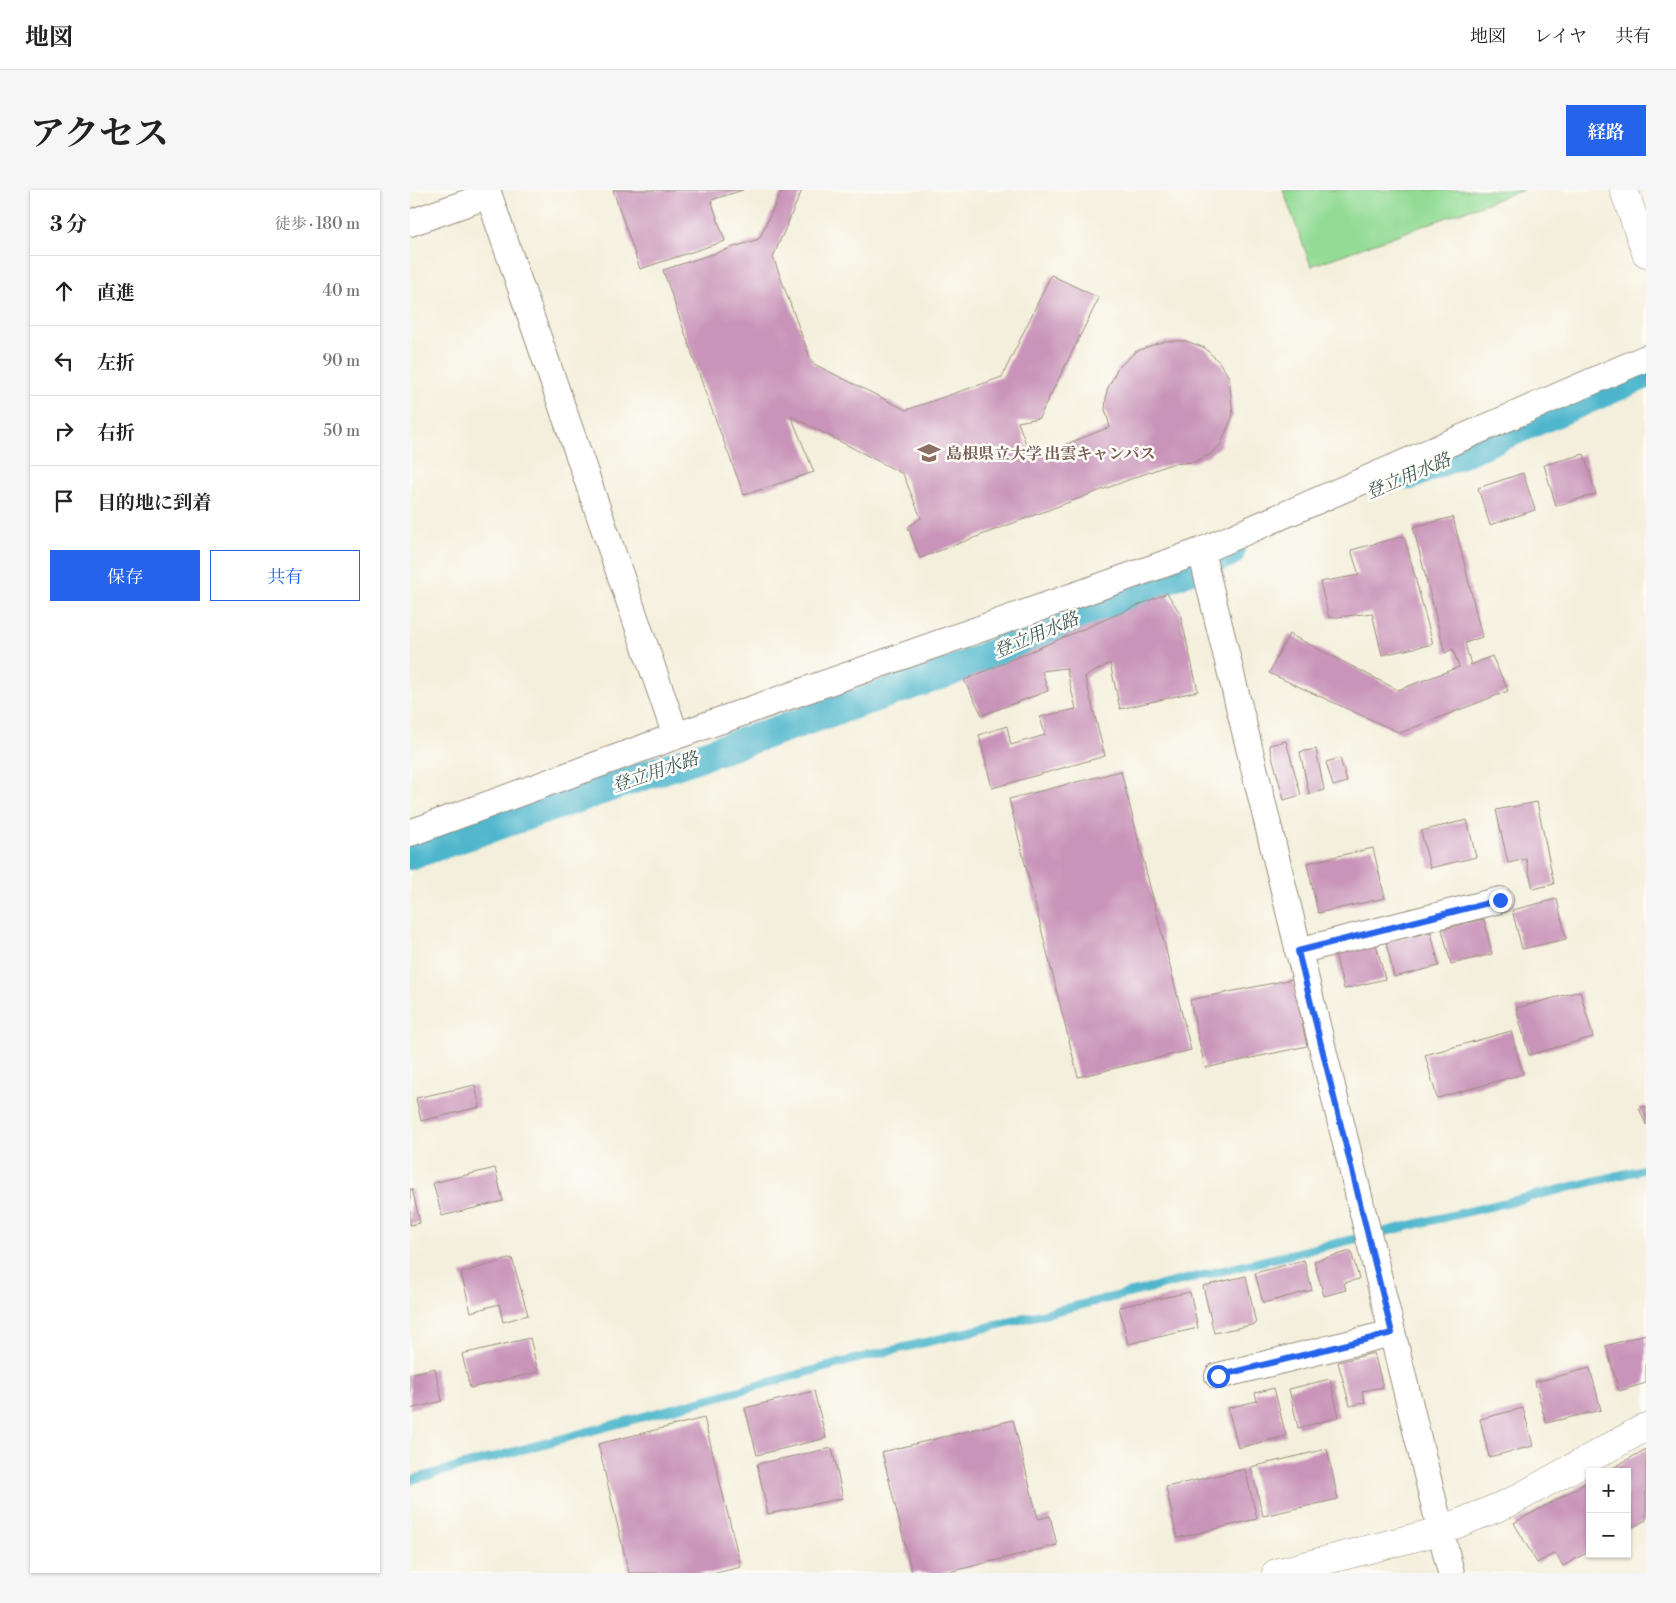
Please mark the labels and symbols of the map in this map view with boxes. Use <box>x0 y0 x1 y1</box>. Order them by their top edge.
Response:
school or university icon: 島根県立大学 出雲キャンパス <box>916 440 942 466</box>
place label: 島根県立大学 出雲キャンパス <box>946 444 1155 464</box>
water label: 登立用水路 <box>1362 448 1456 505</box>
water label: 登立用水路 <box>990 607 1084 664</box>
water label: 登立用水路 <box>609 746 703 798</box>
route end <box>1489 889 1512 912</box>
route start <box>1207 1365 1230 1388</box>

